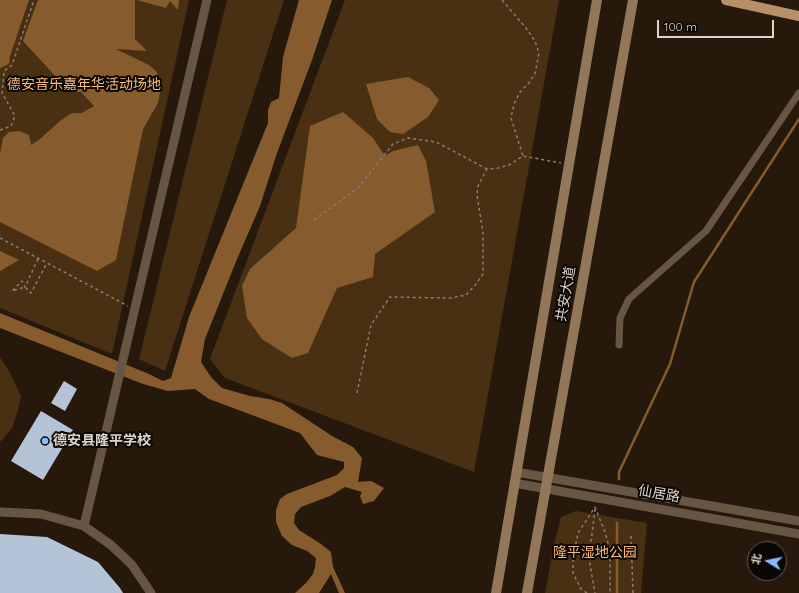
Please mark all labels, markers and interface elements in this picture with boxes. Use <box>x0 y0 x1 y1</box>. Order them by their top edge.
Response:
scale bar <box>659 12 776 38</box>
text: 100 m <box>664 19 697 34</box>
park label: 德安音乐嘉年华活动场地 <box>7 77 161 93</box>
street label: 共安大道 <box>553 265 579 323</box>
place label: 德安县隆平学校 <box>53 433 151 449</box>
marker: 德安县隆平学校 <box>40 436 50 446</box>
street label: 仙居路 <box>637 482 681 506</box>
north arrow <box>747 541 787 581</box>
park label: 隆平湿地公园 <box>553 545 637 561</box>
text: 北 <box>748 552 764 566</box>

